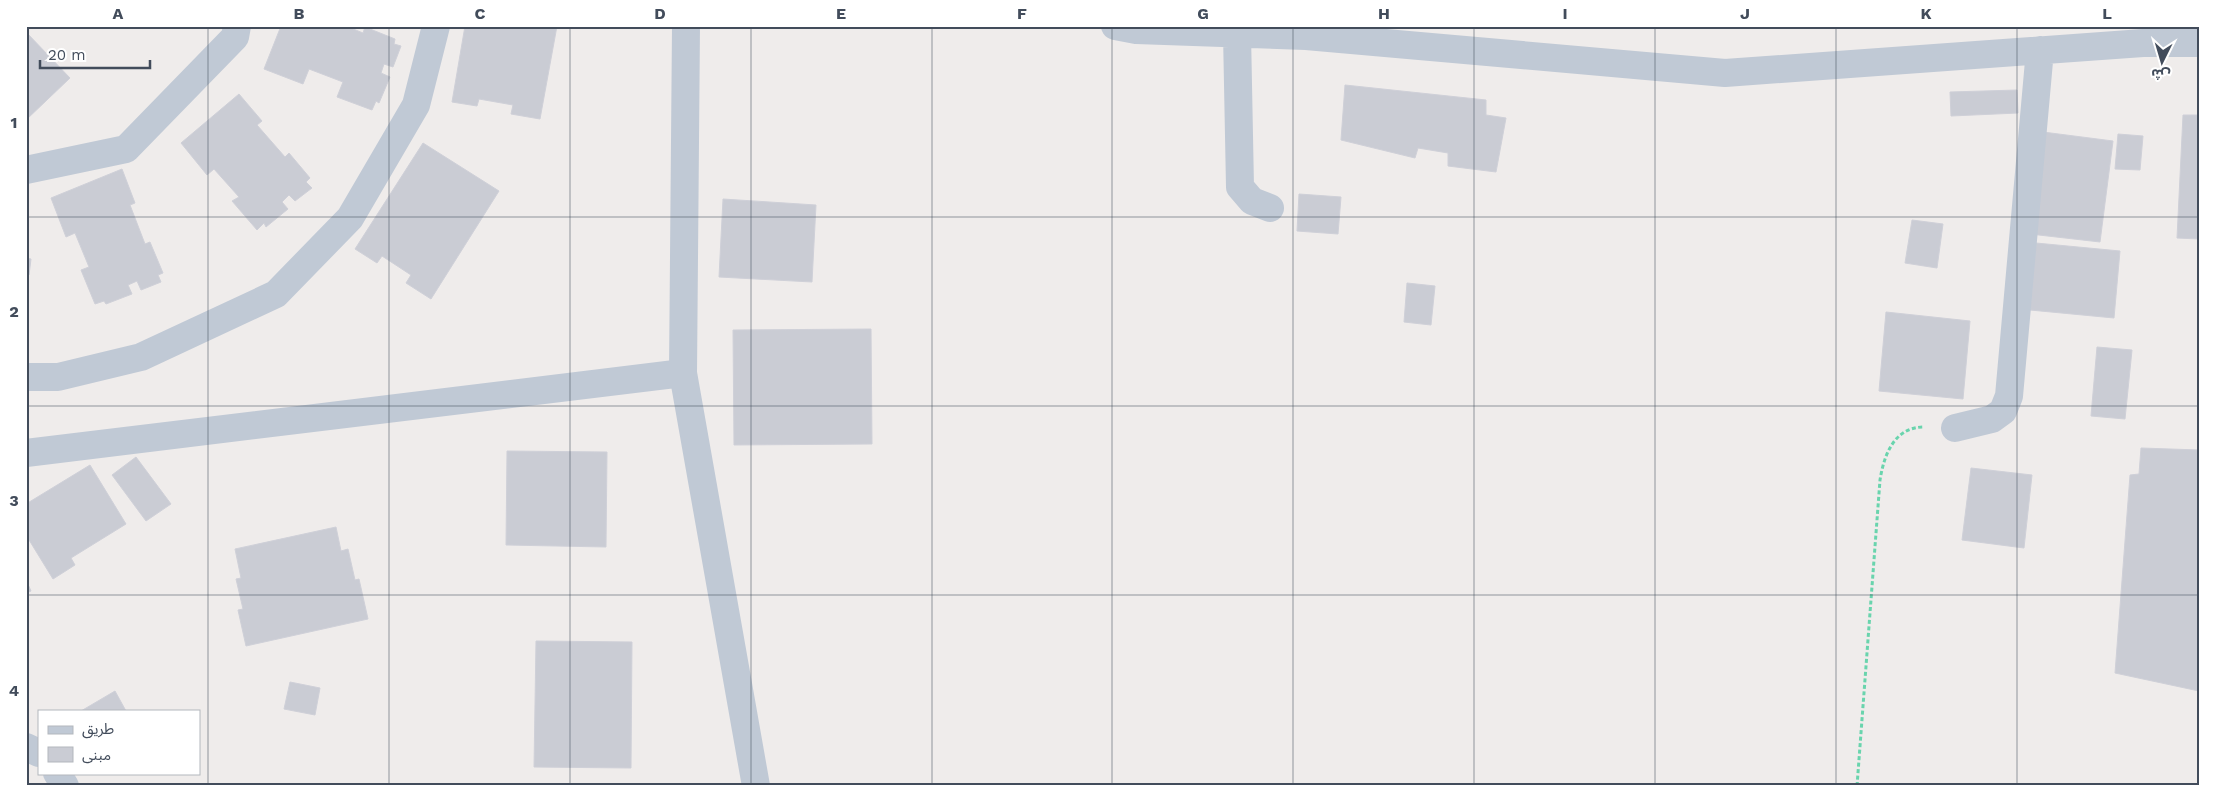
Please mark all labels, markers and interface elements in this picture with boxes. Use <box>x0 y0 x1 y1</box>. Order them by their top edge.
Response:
text: A <box>113 4 124 23</box>
text: B <box>294 4 305 23</box>
text: C <box>475 4 486 23</box>
text: D <box>654 4 666 23</box>
text: E <box>836 4 846 23</box>
text: F <box>1017 4 1027 23</box>
text: G <box>1197 4 1209 23</box>
text: H <box>1378 4 1390 23</box>
text: I <box>1562 4 1568 23</box>
text: J <box>1740 4 1750 23</box>
text: K <box>1920 4 1932 23</box>
text: L <box>2102 4 2112 23</box>
scale bar <box>40 38 150 70</box>
north arrow <box>2138 38 2188 88</box>
text: 20 m <box>48 46 86 64</box>
text: ش <box>2151 66 2171 84</box>
text: 1 <box>11 113 17 132</box>
text: 2 <box>9 302 19 321</box>
text: 3 <box>9 491 19 510</box>
text: 4 <box>9 681 19 700</box>
legend <box>38 710 200 774</box>
text: طريق <box>82 720 114 739</box>
text: مبنى <box>82 746 111 764</box>

